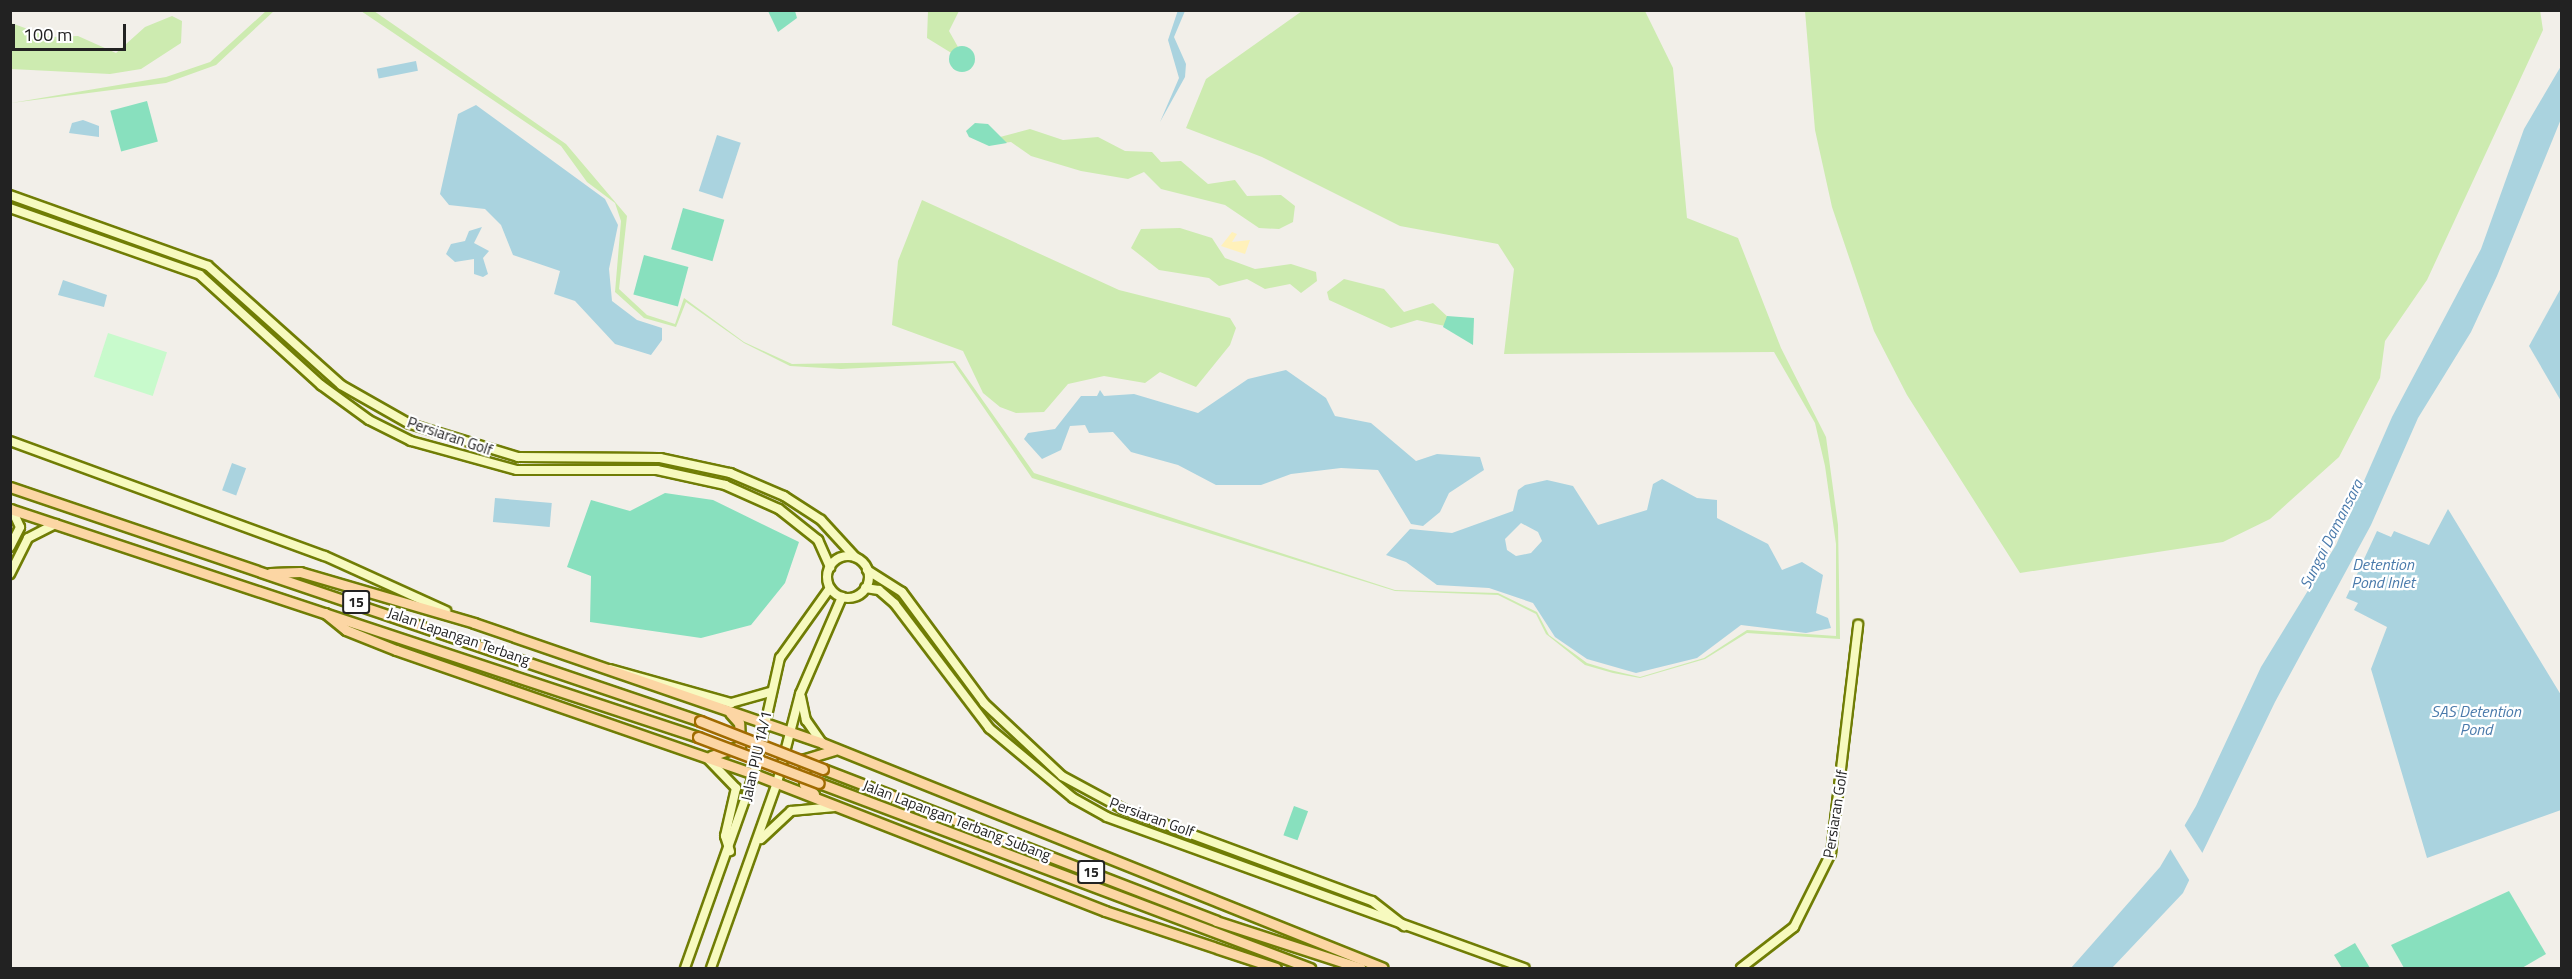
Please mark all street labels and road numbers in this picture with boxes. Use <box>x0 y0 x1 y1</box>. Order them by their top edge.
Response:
street label: Persiaran Golf <box>405 413 495 459</box>
road number: 15 <box>341 591 371 613</box>
street label: Jalan Lapangan Terbang <box>385 603 533 669</box>
street label: Jalan PJU 1A/1 <box>737 709 775 803</box>
street label: Persiaran Golf <box>1819 769 1851 859</box>
street label: Jalan Lapangan Terbang Subang <box>860 776 1054 864</box>
street label: Persiaran Golf <box>1107 793 1197 841</box>
road number: 15 <box>1076 861 1106 883</box>

